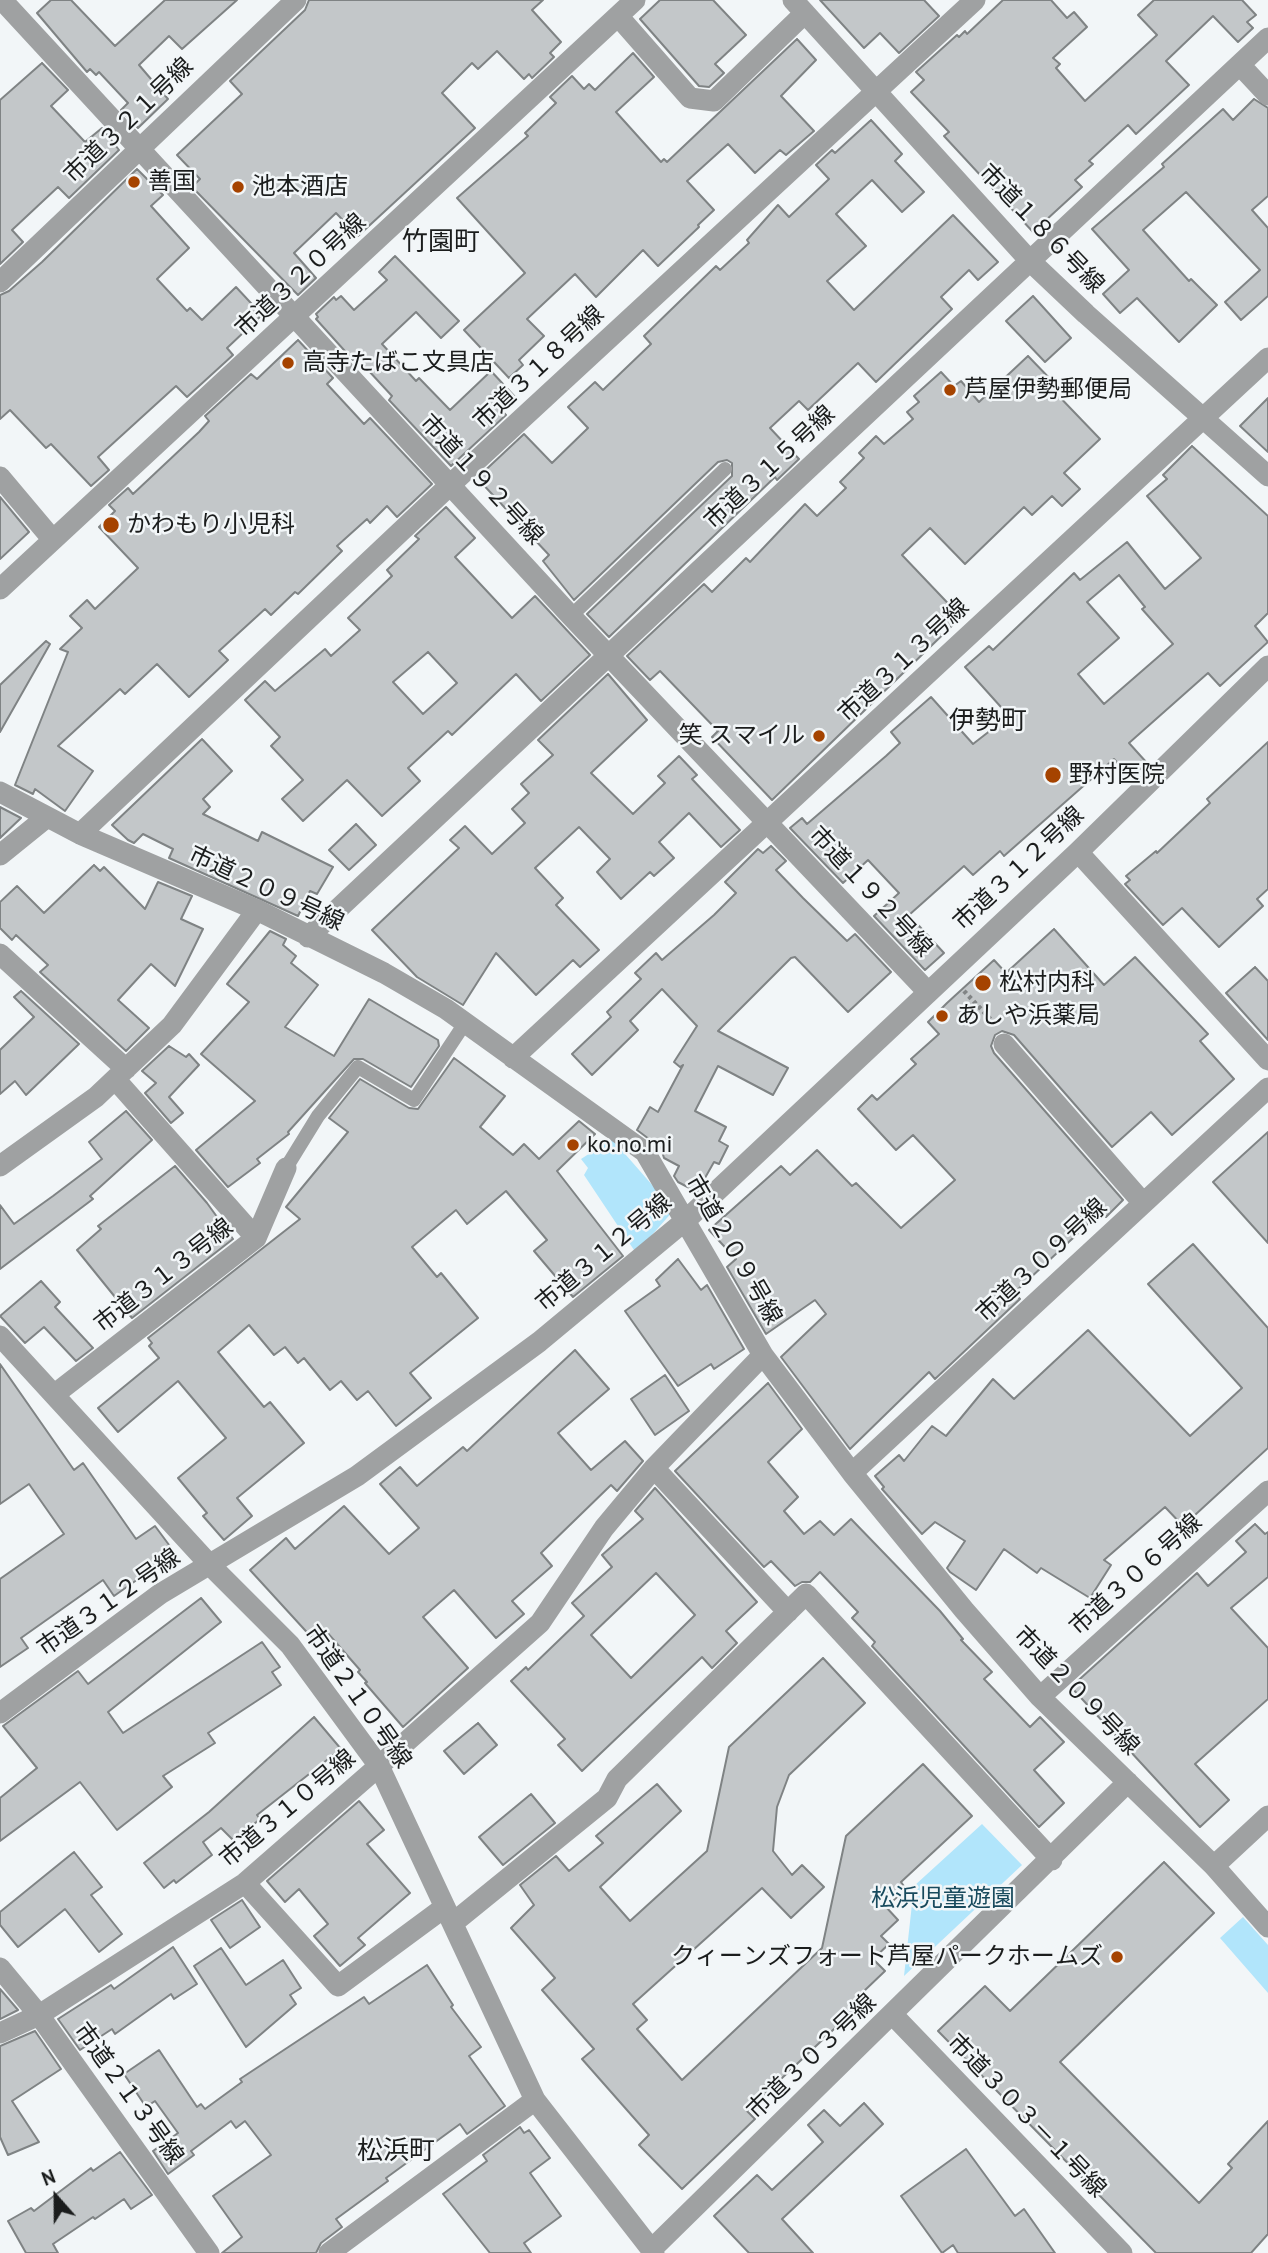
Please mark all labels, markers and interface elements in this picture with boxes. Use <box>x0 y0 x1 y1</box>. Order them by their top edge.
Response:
street label: 市道３２１号線 <box>59 52 199 190</box>
street label: 市道１８６号線 <box>972 159 1110 299</box>
place label: 善国 <box>148 168 196 196</box>
place label: 池本酒店 <box>252 173 348 201</box>
marker: 善国 <box>126 174 142 190</box>
marker: 池本酒店 <box>230 179 246 195</box>
street label: 市道３２０号線 <box>230 208 372 344</box>
district label: 竹園町 <box>402 227 480 259</box>
street label: 市道３１８号線 <box>468 300 610 436</box>
place label: 高寺たばこ文具店 <box>302 349 494 377</box>
marker: 高寺たばこ文具店 <box>280 355 296 371</box>
place label: 芦屋伊勢郵便局 <box>964 376 1132 404</box>
marker: 芦屋伊勢郵便局 <box>942 382 958 398</box>
street label: 市道３１５号線 <box>699 400 841 536</box>
street label: 市道１９２号線 <box>413 409 549 551</box>
place label: かわもり小児科 <box>127 511 295 539</box>
marker: かわもり小児科 <box>101 515 121 535</box>
street label: 市道３１３号線 <box>833 593 975 729</box>
district label: 伊勢町 <box>949 706 1027 738</box>
place label: 笑 スマイル <box>679 722 805 750</box>
marker: 笑 スマイル <box>811 728 827 744</box>
place label: 野村医院 <box>1069 761 1165 789</box>
marker: 野村医院 <box>1043 765 1063 785</box>
street label: 市道３１２号線 <box>948 801 1090 937</box>
street label: 市道１９２号線 <box>802 821 938 963</box>
street label: 市道２０９号線 <box>184 840 348 938</box>
place label: 松村内科 <box>999 969 1095 997</box>
marker: 松村内科 <box>973 973 993 993</box>
place label: あしや浜薬局 <box>956 1002 1100 1030</box>
marker: あしや浜薬局 <box>934 1008 950 1024</box>
place label: ko.no.mi <box>587 1131 673 1159</box>
marker: ko.no.mi <box>565 1137 581 1153</box>
street label: 市道２０９号線 <box>679 1170 787 1330</box>
street label: 市道３１２号線 <box>530 1188 678 1318</box>
street label: 市道３０９号線 <box>971 1193 1113 1329</box>
street label: 市道３１３号線 <box>89 1213 239 1339</box>
street label: 市道３０６号線 <box>1064 1508 1208 1642</box>
street label: 市道３１２号線 <box>32 1543 186 1663</box>
street label: 市道２１０号線 <box>297 1620 417 1774</box>
street label: 市道２０９号線 <box>1007 1621 1145 1761</box>
street label: 市道３１０号線 <box>214 1744 362 1874</box>
park label: 松浜児童遊園 <box>871 1885 1015 1913</box>
place label: クィーンズフォート芦屋パークホームズ <box>671 1943 1103 1971</box>
marker: クィーンズフォート芦屋パークホームズ <box>1109 1949 1125 1965</box>
street label: 市道３０３号線 <box>742 1988 882 2126</box>
street label: 市道２１３号線 <box>67 2018 189 2170</box>
street label: 市道３０３－１号線 <box>941 2028 1111 2204</box>
district label: 松浜町 <box>357 2136 435 2168</box>
north arrow <box>21 2162 91 2232</box>
text: N <box>38 2164 59 2191</box>

